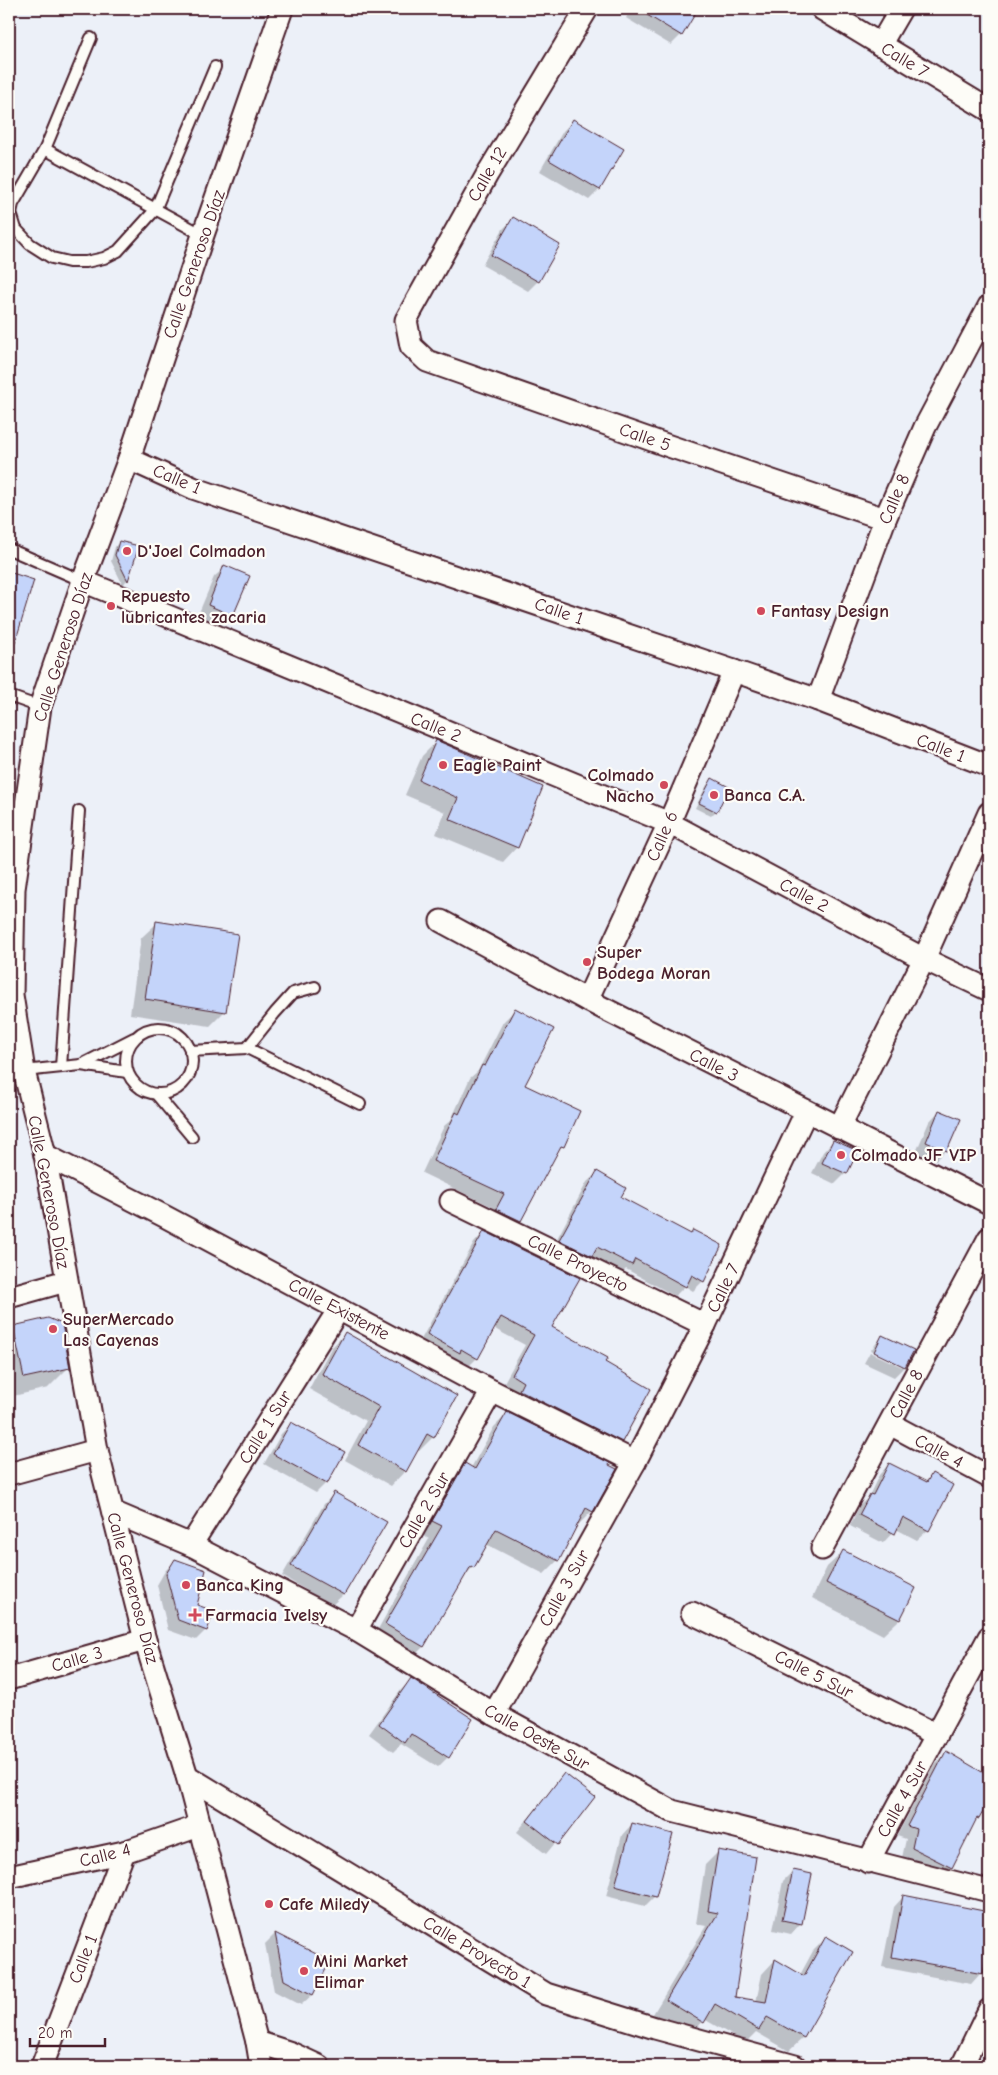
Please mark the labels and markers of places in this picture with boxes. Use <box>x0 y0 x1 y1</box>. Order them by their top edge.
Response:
place label: D'Joel Colmadon <box>137 541 266 562</box>
marker: D'Joel Colmadon <box>121 545 133 557</box>
place label: Repuesto lubricantes zacaria <box>121 586 266 628</box>
marker: Repuesto lubricantes zacaria <box>105 600 117 612</box>
place label: Fantasy Design <box>771 601 889 622</box>
marker: Fantasy Design <box>755 605 767 617</box>
place label: Eagle Paint <box>453 755 542 776</box>
marker: Eagle Paint <box>437 759 449 771</box>
place label: Colmado Nacho <box>587 765 654 807</box>
marker: Colmado Nacho <box>658 779 670 791</box>
place label: Banca C.A. <box>724 785 805 806</box>
marker: Banca C.A. <box>708 789 720 801</box>
place label: Super Bodega Moran <box>597 942 710 984</box>
marker: Super Bodega Moran <box>581 956 593 968</box>
place label: Colmado JF VIP <box>851 1145 976 1166</box>
marker: Colmado JF VIP <box>835 1149 847 1161</box>
place label: SuperMercado Las Cayenas <box>63 1309 174 1351</box>
marker: SuperMercado Las Cayenas <box>47 1323 59 1335</box>
place label: Banca King <box>196 1575 284 1596</box>
marker: Banca King <box>180 1579 192 1591</box>
place label: Farmacia Ivelsy <box>205 1605 328 1626</box>
marker: Farmacia Ivelsy <box>189 1609 201 1621</box>
place label: Cafe Miledy <box>279 1894 370 1915</box>
marker: Cafe Miledy <box>263 1898 275 1910</box>
place label: Mini Market Elimar <box>314 1951 409 1993</box>
marker: Mini Market Elimar <box>298 1965 310 1977</box>

